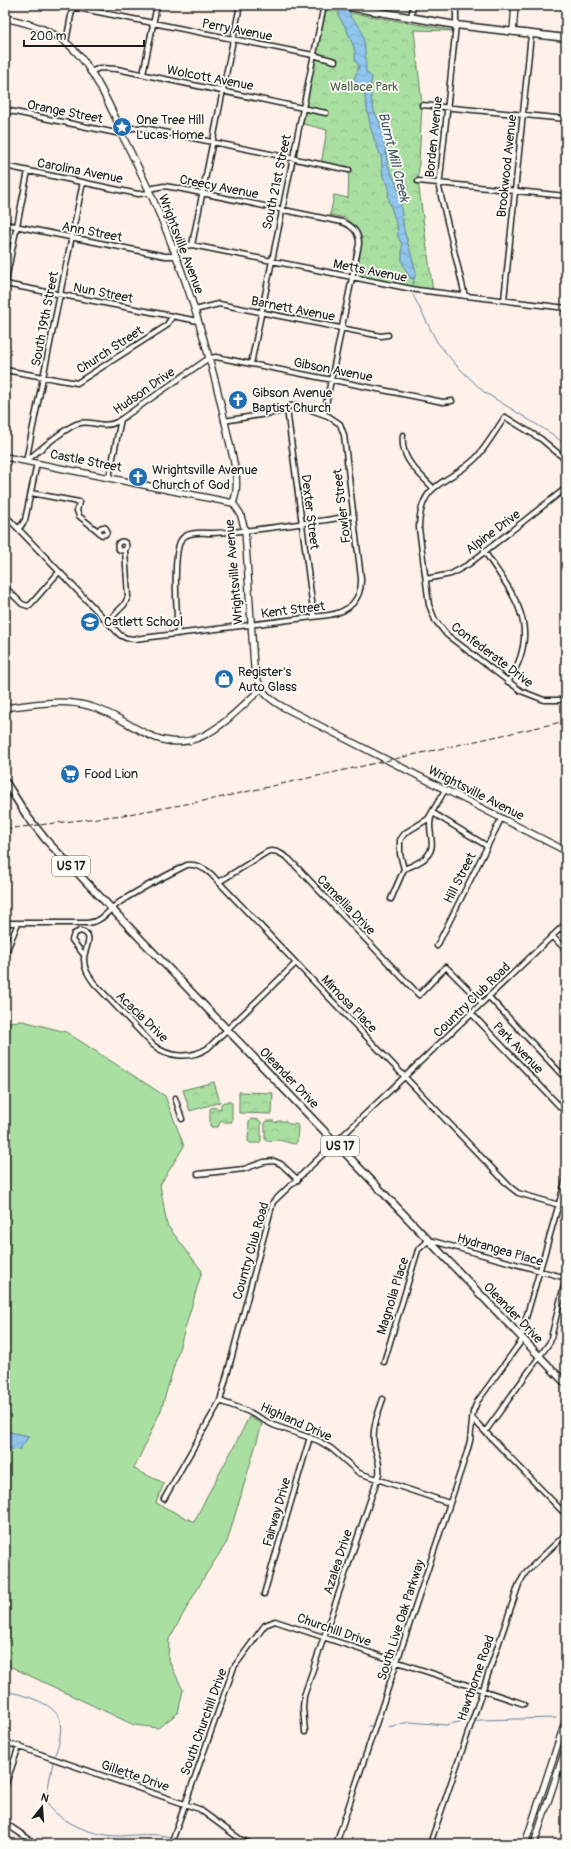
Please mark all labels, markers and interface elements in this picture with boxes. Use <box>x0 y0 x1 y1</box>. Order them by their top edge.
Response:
street label: Perry Avenue <box>201 15 274 45</box>
scale bar <box>24 22 144 48</box>
text: 200 m <box>30 29 67 44</box>
street label: Wolcott Avenue <box>165 62 255 94</box>
park label: Wallace Park <box>330 79 399 95</box>
street label: Borden Avenue <box>422 95 446 178</box>
street label: Orange Street <box>26 97 105 127</box>
water label: Burnt Mill Creek <box>375 110 414 205</box>
place label: One Tree Hill Lucas Home <box>136 112 205 143</box>
street label: Brookwood Avenue <box>494 113 520 218</box>
place icon: One Tree Hill Lucas Home <box>111 116 133 138</box>
street label: South 21st Street <box>259 132 295 231</box>
street label: Carolina Avenue <box>36 155 125 187</box>
street label: Creecy Avenue <box>178 171 260 203</box>
street label: Wrightsville Avenue <box>155 192 208 297</box>
street label: Ann Street <box>60 218 124 246</box>
street label: Metts Avenue <box>332 256 409 286</box>
street label: South 19th Street <box>28 269 62 368</box>
street label: Nun Street <box>72 279 135 307</box>
street label: Barnett Avenue <box>250 293 337 325</box>
street label: Church Street <box>74 322 147 377</box>
street label: Gibson Avenue <box>292 355 374 386</box>
street label: Hudson Drive <box>110 364 178 418</box>
place label: Gibson Avenue Baptist Church <box>252 385 333 416</box>
church icon: Gibson Avenue Baptist Church <box>227 389 249 411</box>
street label: Castle Street <box>49 446 124 476</box>
place label: Wrightsville Avenue Church of God <box>152 462 258 493</box>
church icon: Wrightsville Avenue Church of God <box>127 466 149 488</box>
street label: Fowler Street <box>329 467 355 544</box>
street label: Dexter Street <box>297 474 323 551</box>
street label: Alpine Drive <box>463 506 524 558</box>
street label: Wrightsville Avenue <box>221 518 247 625</box>
street label: Kent Street <box>260 598 327 622</box>
school or university icon: Catlett School <box>79 611 101 633</box>
place label: Catlett School <box>104 614 183 630</box>
street label: Confederate Drive <box>448 619 537 691</box>
place label: Register's Auto Glass <box>238 664 297 695</box>
shop icon: Register's Auto Glass <box>213 668 235 690</box>
street label: Wrightsville Avenue <box>425 762 527 824</box>
supermarket icon: Food Lion <box>59 763 81 785</box>
place label: Food Lion <box>84 766 138 782</box>
street label: Hill Street <box>440 849 480 906</box>
road number: US 17 <box>52 856 90 876</box>
street label: Camellia Drive <box>313 872 379 939</box>
street label: Country Club Road <box>430 959 514 1041</box>
street label: Mimosa Place <box>318 972 381 1037</box>
street label: Acacia Drive <box>112 988 172 1046</box>
street label: Park Avenue <box>489 1019 547 1078</box>
street label: Oleander Drive <box>256 1044 323 1112</box>
road number: US 17 <box>321 1136 359 1156</box>
street label: Country Club Road <box>229 1200 273 1302</box>
street label: Hydrangea Place <box>455 1230 546 1270</box>
street label: Magnolia Place <box>374 1255 413 1337</box>
street label: Oleander Drive <box>480 1279 547 1347</box>
street label: Highland Drive <box>258 1399 335 1445</box>
street label: Fairway Drive <box>260 1475 295 1548</box>
street label: Azalea Drive <box>320 1527 356 1596</box>
street label: South Live Oak Parkway <box>374 1557 428 1682</box>
street label: Churchill Drive <box>295 1610 374 1650</box>
street label: Hawthorne Road <box>454 1633 498 1723</box>
street label: South Churchill Drive <box>177 1666 231 1778</box>
street label: Gillette Drive <box>99 1757 172 1795</box>
north arrow <box>22 1787 62 1827</box>
text: N <box>39 1791 51 1805</box>

